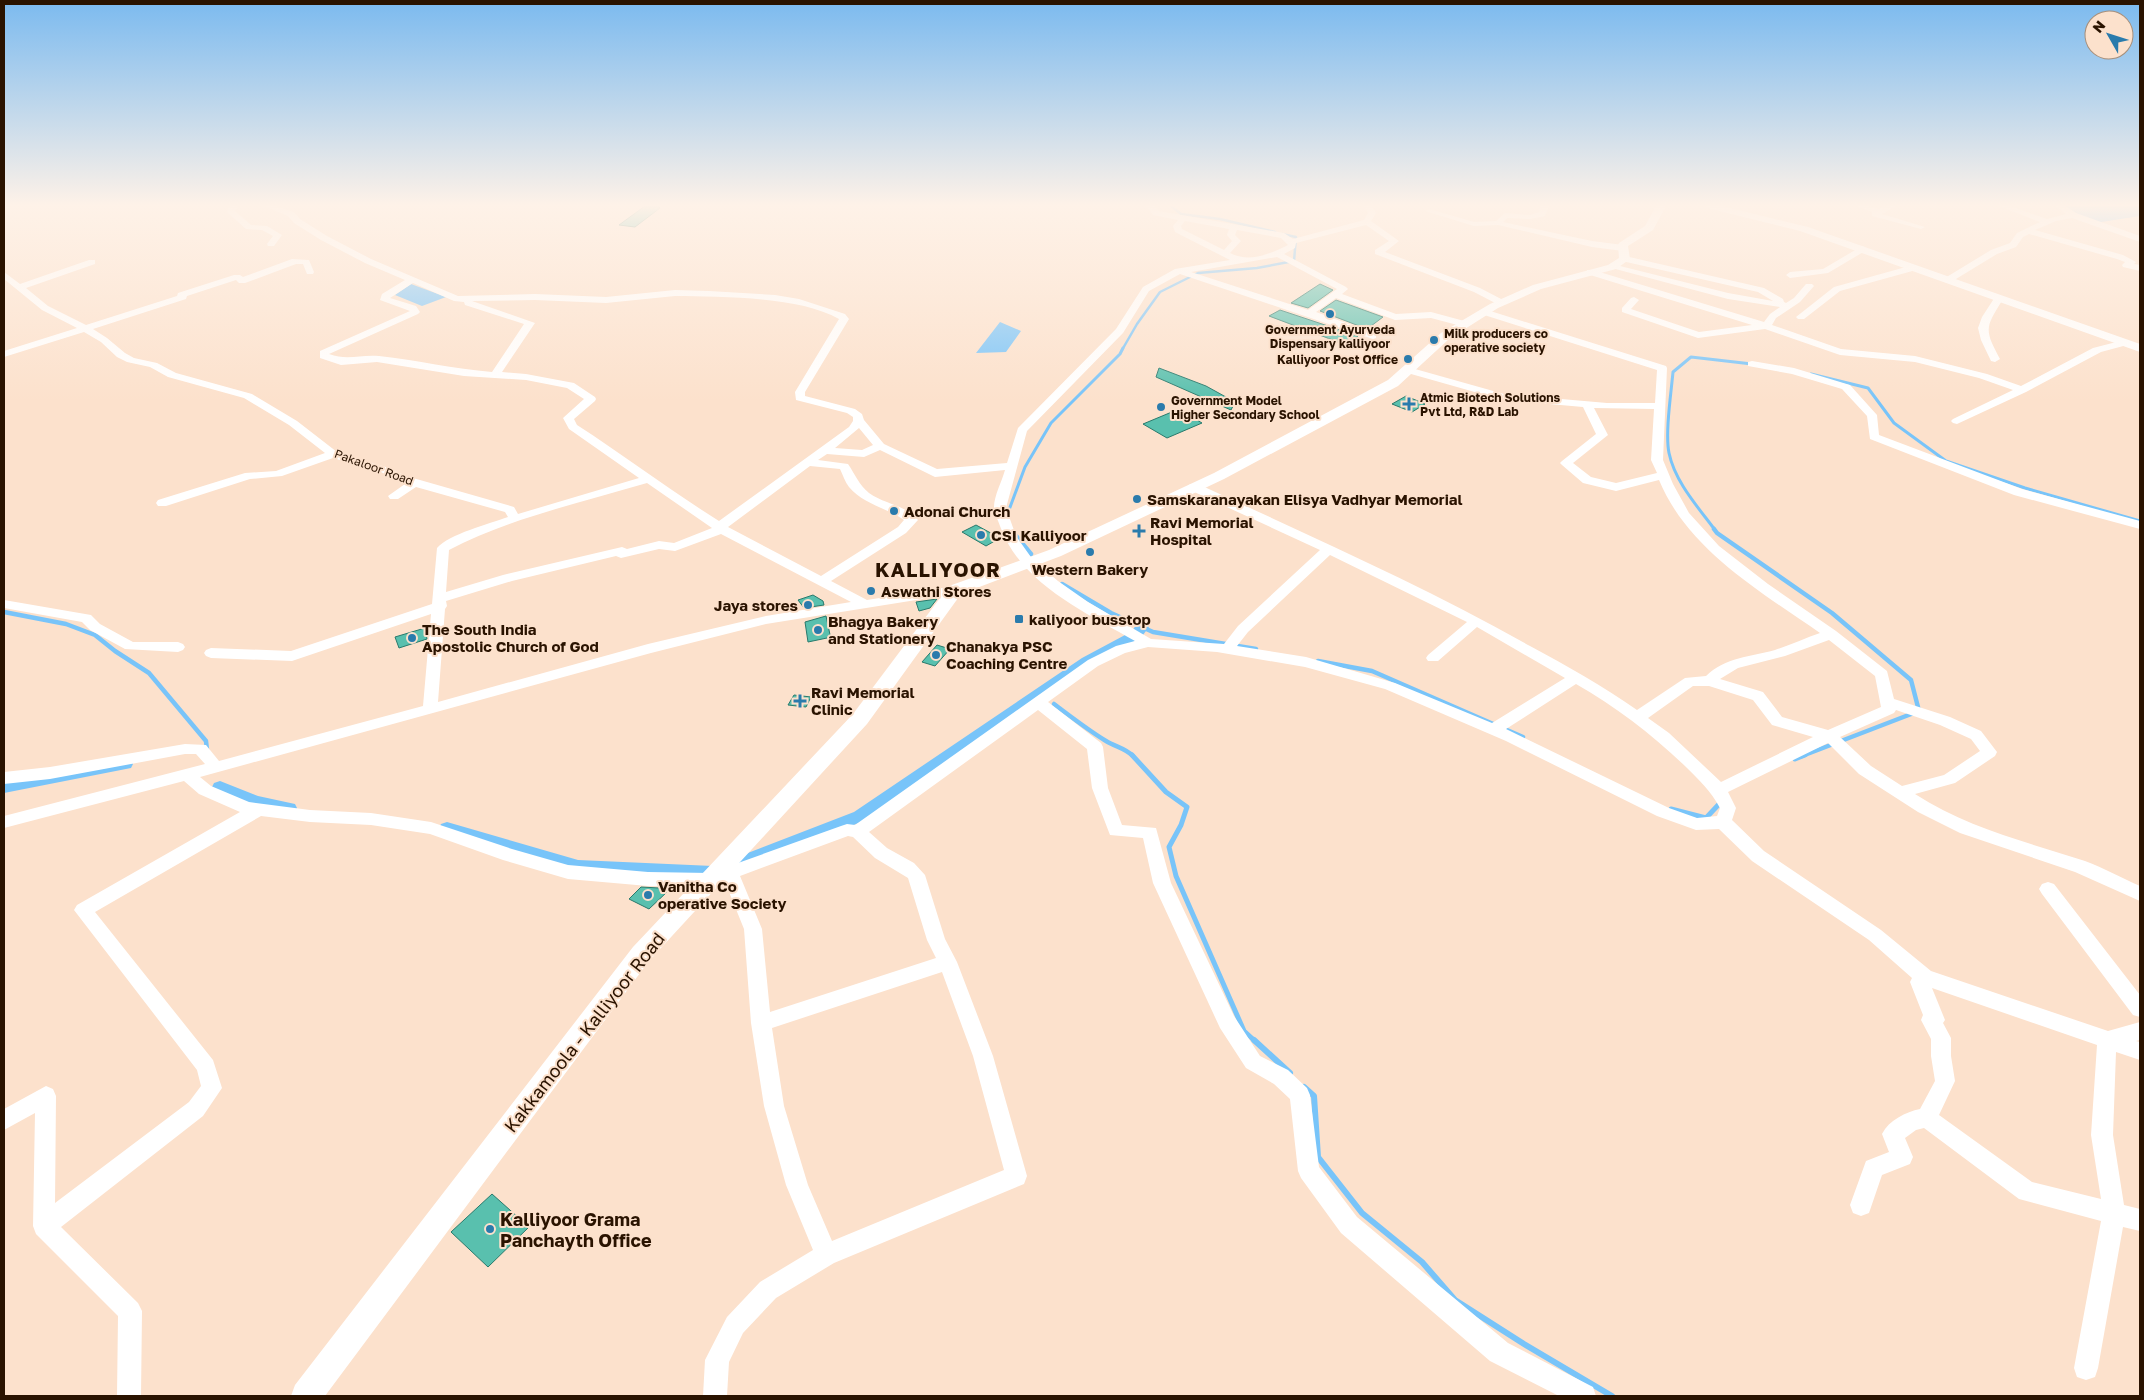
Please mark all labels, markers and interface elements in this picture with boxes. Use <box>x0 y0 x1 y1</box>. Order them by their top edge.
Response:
north arrow <box>2084 10 2134 60</box>
text: N <box>2089 17 2108 36</box>
marker: Government Ayurveda Dispensary kalliyoor <box>1324 308 1336 320</box>
place label: Government Ayurveda Dispensary kalliyoor <box>1265 322 1395 351</box>
place label: Milk producers co operative society <box>1444 326 1548 355</box>
marker: Milk producers co operative society <box>1428 334 1440 346</box>
place label: Kalliyoor Post Office <box>1277 352 1398 367</box>
marker: Kalliyoor Post Office <box>1402 353 1414 365</box>
place label: Atmic Biotech Solutions Pvt Ltd, R&D Lab <box>1420 390 1561 419</box>
place label: Government Model Higher Secondary School <box>1171 393 1319 422</box>
marker: Atmic Biotech Solutions Pvt Ltd, R&D Lab <box>1402 397 1416 411</box>
marker: Government Model Higher Secondary School <box>1155 401 1167 413</box>
street label: Pakaloor Road <box>332 446 416 488</box>
place label: Samskaranayakan Elisya Vadhyar Memorial <box>1147 490 1463 508</box>
marker: Samskaranayakan Elisya Vadhyar Memorial <box>1131 493 1143 505</box>
place label: Adonai Church <box>904 502 1010 520</box>
marker: Adonai Church <box>888 505 900 517</box>
place label: Ravi Memorial Hospital <box>1150 513 1254 548</box>
marker: Ravi Memorial Hospital <box>1132 524 1146 538</box>
place label: CSI Kalliyoor <box>991 526 1087 544</box>
marker: CSI Kalliyoor <box>975 529 987 541</box>
marker: Western Bakery <box>1084 546 1096 558</box>
district label: KALLIYOOR <box>875 557 1001 581</box>
place label: Western Bakery <box>1032 560 1148 578</box>
place label: Aswathi Stores <box>881 582 991 600</box>
marker: Aswathi Stores <box>865 585 877 597</box>
place label: Jaya stores <box>714 596 798 614</box>
marker: Jaya stores <box>802 599 814 611</box>
place label: kaliyoor busstop <box>1029 610 1151 628</box>
place label: Bhagya Bakery and Stationery <box>828 612 938 647</box>
marker: kaliyoor busstop <box>1013 613 1025 625</box>
place label: The South India Apostolic Church of God <box>422 620 599 655</box>
marker: Bhagya Bakery and Stationery <box>812 624 824 636</box>
marker: The South India Apostolic Church of God <box>406 632 418 644</box>
place label: Chanakya PSC Coaching Centre <box>946 637 1067 672</box>
marker: Chanakya PSC Coaching Centre <box>930 649 942 661</box>
place label: Ravi Memorial Clinic <box>811 683 915 718</box>
marker: Ravi Memorial Clinic <box>793 694 807 708</box>
place label: Vanitha Co operative Society <box>658 877 787 912</box>
marker: Vanitha Co operative Society <box>642 889 654 901</box>
street label: Kakkamoola - Kalliyoor Road <box>499 928 669 1136</box>
place label: Kalliyoor Grama Panchayth Office <box>500 1208 652 1251</box>
marker: Kalliyoor Grama Panchayth Office <box>484 1223 496 1235</box>

